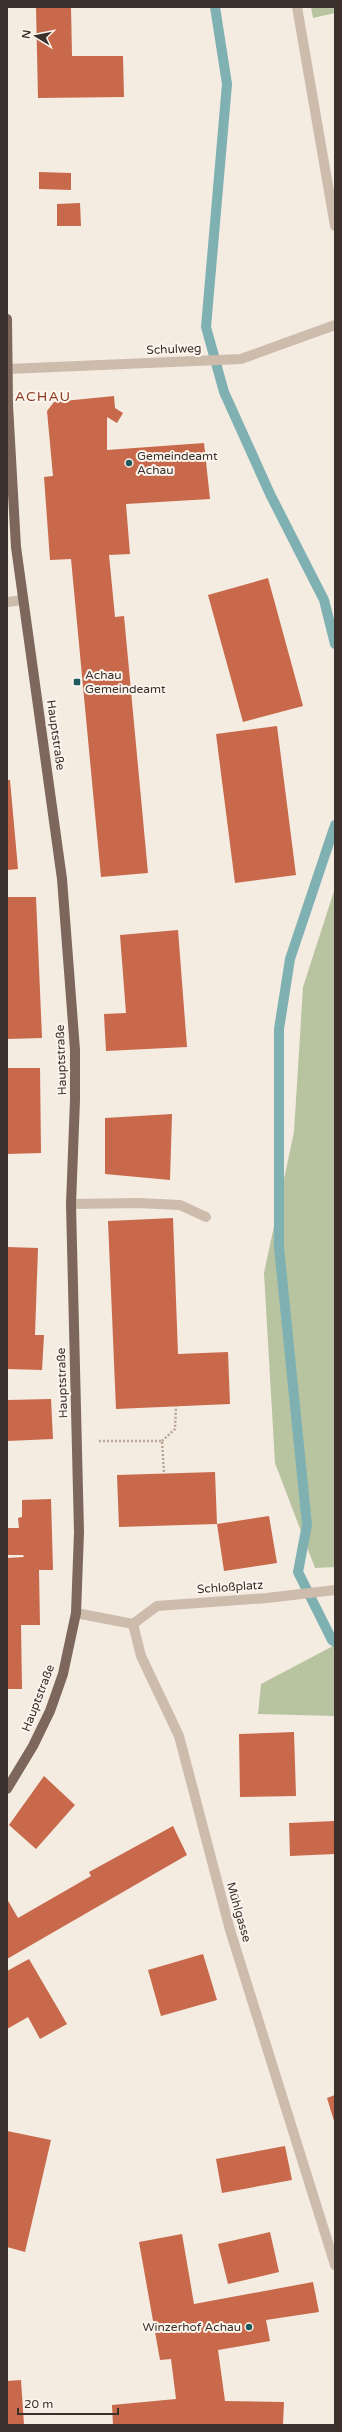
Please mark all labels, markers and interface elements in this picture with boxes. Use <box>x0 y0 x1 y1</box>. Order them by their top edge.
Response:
north arrow <box>16 16 56 56</box>
text: N <box>19 29 34 40</box>
street label: Schulweg <box>146 341 202 357</box>
district label: ACHAU <box>15 388 71 405</box>
place label: Gemeindeamt Achau <box>137 449 218 477</box>
marker: Gemeindeamt Achau <box>124 458 134 468</box>
place label: Achau Gemeindeamt <box>85 668 166 696</box>
marker: Achau Gemeindeamt <box>72 677 82 687</box>
street label: Hauptstraße <box>44 699 68 771</box>
street label: Hauptstraße <box>53 1024 69 1096</box>
street label: Hauptstraße <box>54 1347 70 1419</box>
street label: Schloßplatz <box>196 1578 264 1596</box>
street label: Hauptstraße <box>19 1662 57 1734</box>
street label: Mühlgasse <box>224 1880 254 1944</box>
place label: Winzerhof Achau <box>143 2320 241 2334</box>
marker: Winzerhof Achau <box>244 2322 254 2332</box>
scale bar <box>18 2390 118 2416</box>
text: 20 m <box>24 2397 53 2411</box>

